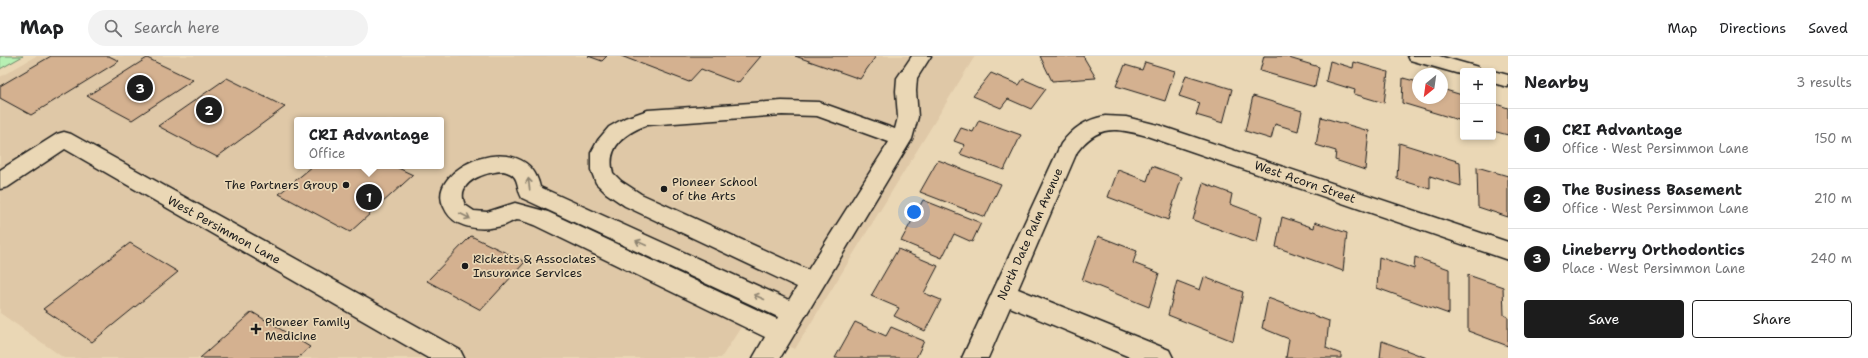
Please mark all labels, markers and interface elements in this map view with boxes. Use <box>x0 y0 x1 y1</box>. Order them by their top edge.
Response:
search box <box>88 10 368 46</box>
text: Map <box>20 15 64 40</box>
icon: search <box>102 17 124 39</box>
text: Search here <box>134 18 220 38</box>
text: Map <box>1668 19 1698 37</box>
text: Directions <box>1720 19 1786 37</box>
text: Saved <box>1808 19 1848 37</box>
north arrow <box>1412 68 1448 104</box>
map controls <box>1460 68 1496 140</box>
button: + <box>1460 68 1496 104</box>
text: Nearby <box>1524 71 1589 93</box>
pin: 3 <box>127 73 153 103</box>
text: 3 results <box>1796 74 1852 91</box>
pin: 2 <box>196 95 222 125</box>
button: − <box>1460 104 1496 140</box>
popup <box>294 117 444 169</box>
text: CRI Advantage <box>1562 120 1682 140</box>
text: CRI Advantage <box>309 125 429 145</box>
text: 1 <box>1534 130 1540 147</box>
text: 150 m <box>1814 130 1852 147</box>
text: Office · West Persimmon Lane <box>1562 140 1749 157</box>
text: Office <box>309 145 345 162</box>
street label: West Acorn Street <box>1252 157 1358 207</box>
street label: North Date Palm Avenue <box>994 165 1066 303</box>
place label: Pioneer School of the Arts <box>672 174 758 204</box>
place label: The Partners Group <box>225 177 338 193</box>
one-way arrow <box>525 178 533 191</box>
marker: The Partners Group <box>341 180 351 190</box>
text: The Business Basement <box>1562 180 1742 200</box>
pin: 1 <box>356 182 382 212</box>
marker: Pioneer School of the Arts <box>659 184 669 194</box>
text: 2 <box>1532 190 1542 207</box>
text: 210 m <box>1814 190 1852 207</box>
street label: West Persimmon Lane <box>165 192 284 268</box>
text: Office · West Persimmon Lane <box>1562 200 1749 217</box>
your location <box>904 202 924 222</box>
one-way arrow <box>459 212 471 220</box>
one-way arrow <box>635 239 647 246</box>
text: Lineberry Orthodontics <box>1562 240 1745 260</box>
text: 3 <box>1532 250 1542 267</box>
text: 240 m <box>1810 250 1852 267</box>
place label: Ricketts & Associates Insurance Services <box>473 251 596 281</box>
text: Place · West Persimmon Lane <box>1562 260 1745 277</box>
marker: Ricketts & Associates Insurance Services <box>460 261 470 271</box>
one-way arrow <box>753 293 765 300</box>
button: Save <box>1524 300 1684 338</box>
button: Share <box>1692 300 1852 338</box>
place label: Pioneer Family Medicine <box>265 314 350 344</box>
marker: Pioneer Family Medicine <box>250 323 262 335</box>

